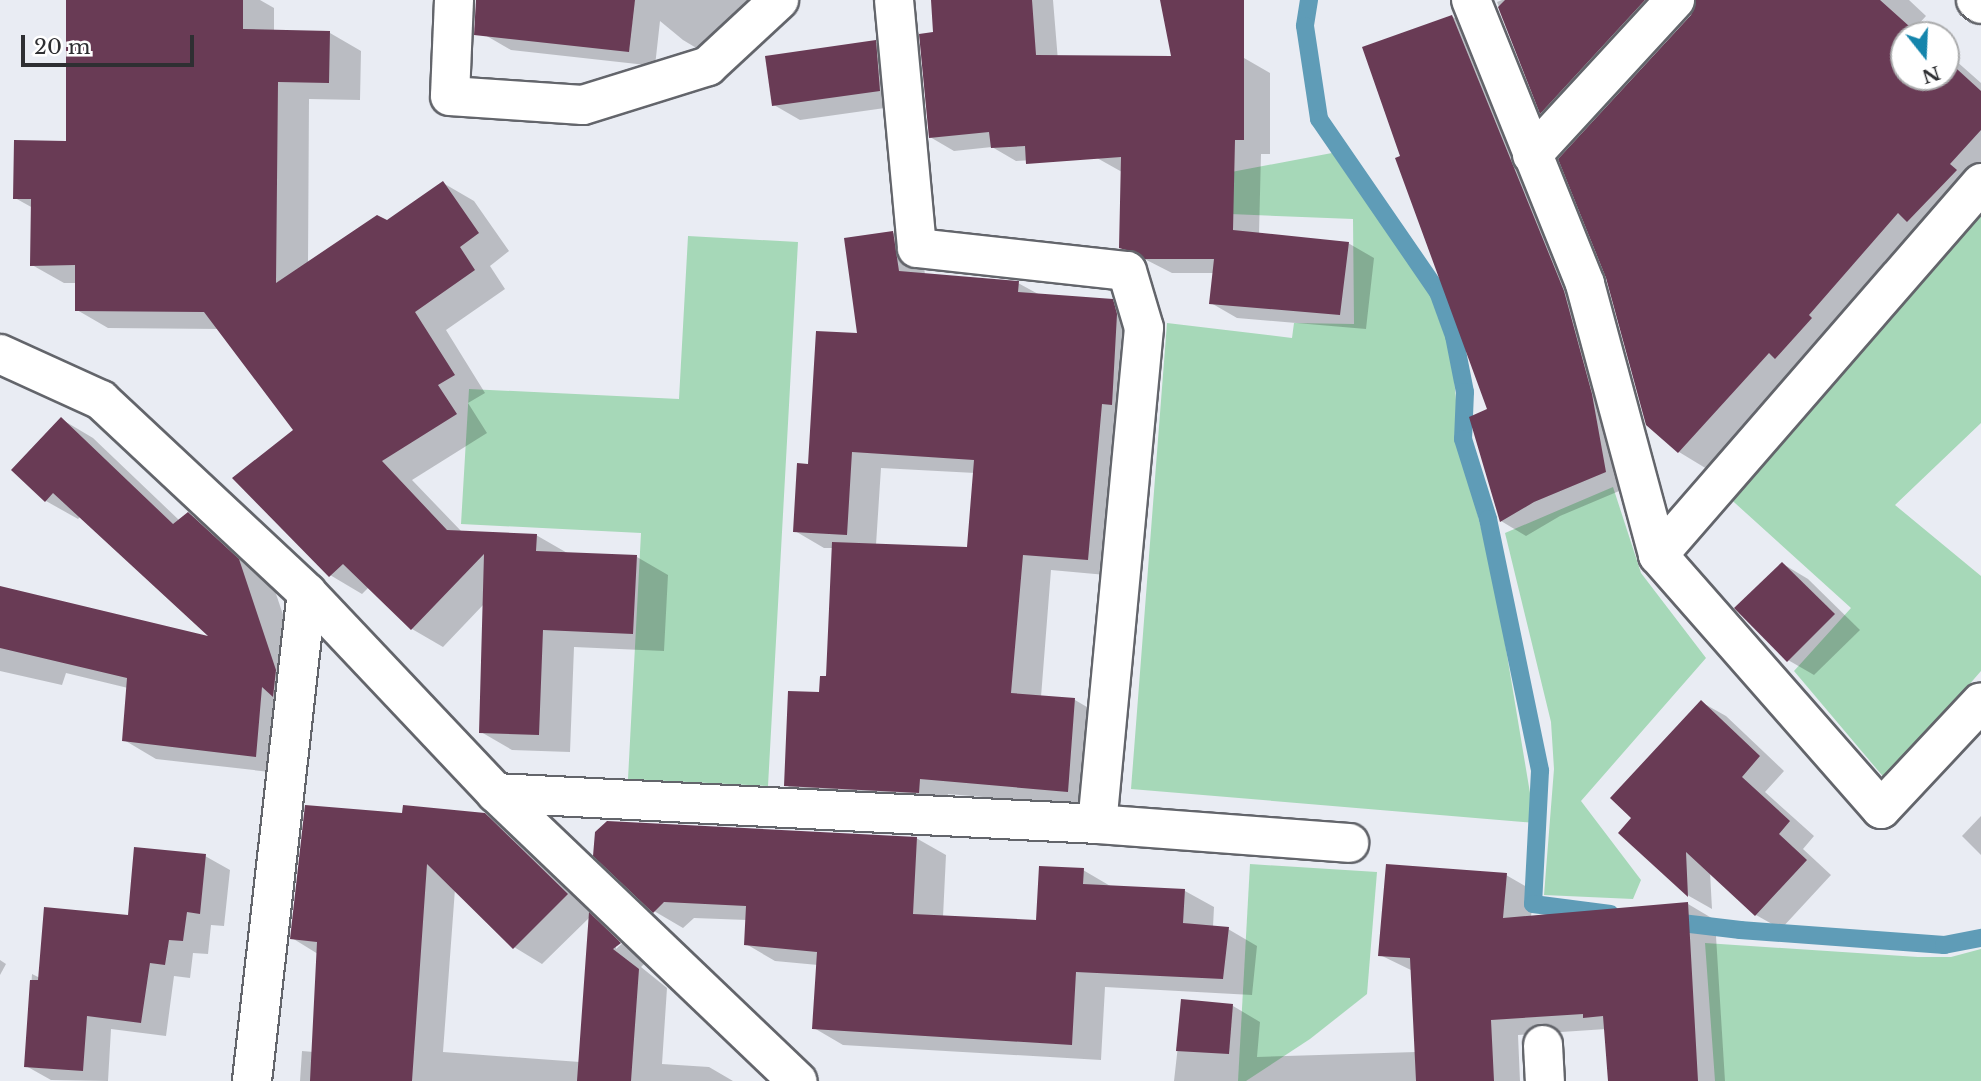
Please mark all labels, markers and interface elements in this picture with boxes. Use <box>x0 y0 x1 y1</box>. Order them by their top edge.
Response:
scale bar <box>24 21 198 65</box>
north arrow <box>1890 21 1960 91</box>
text: 20 m <box>34 34 91 60</box>
text: N <box>1919 61 1943 88</box>

